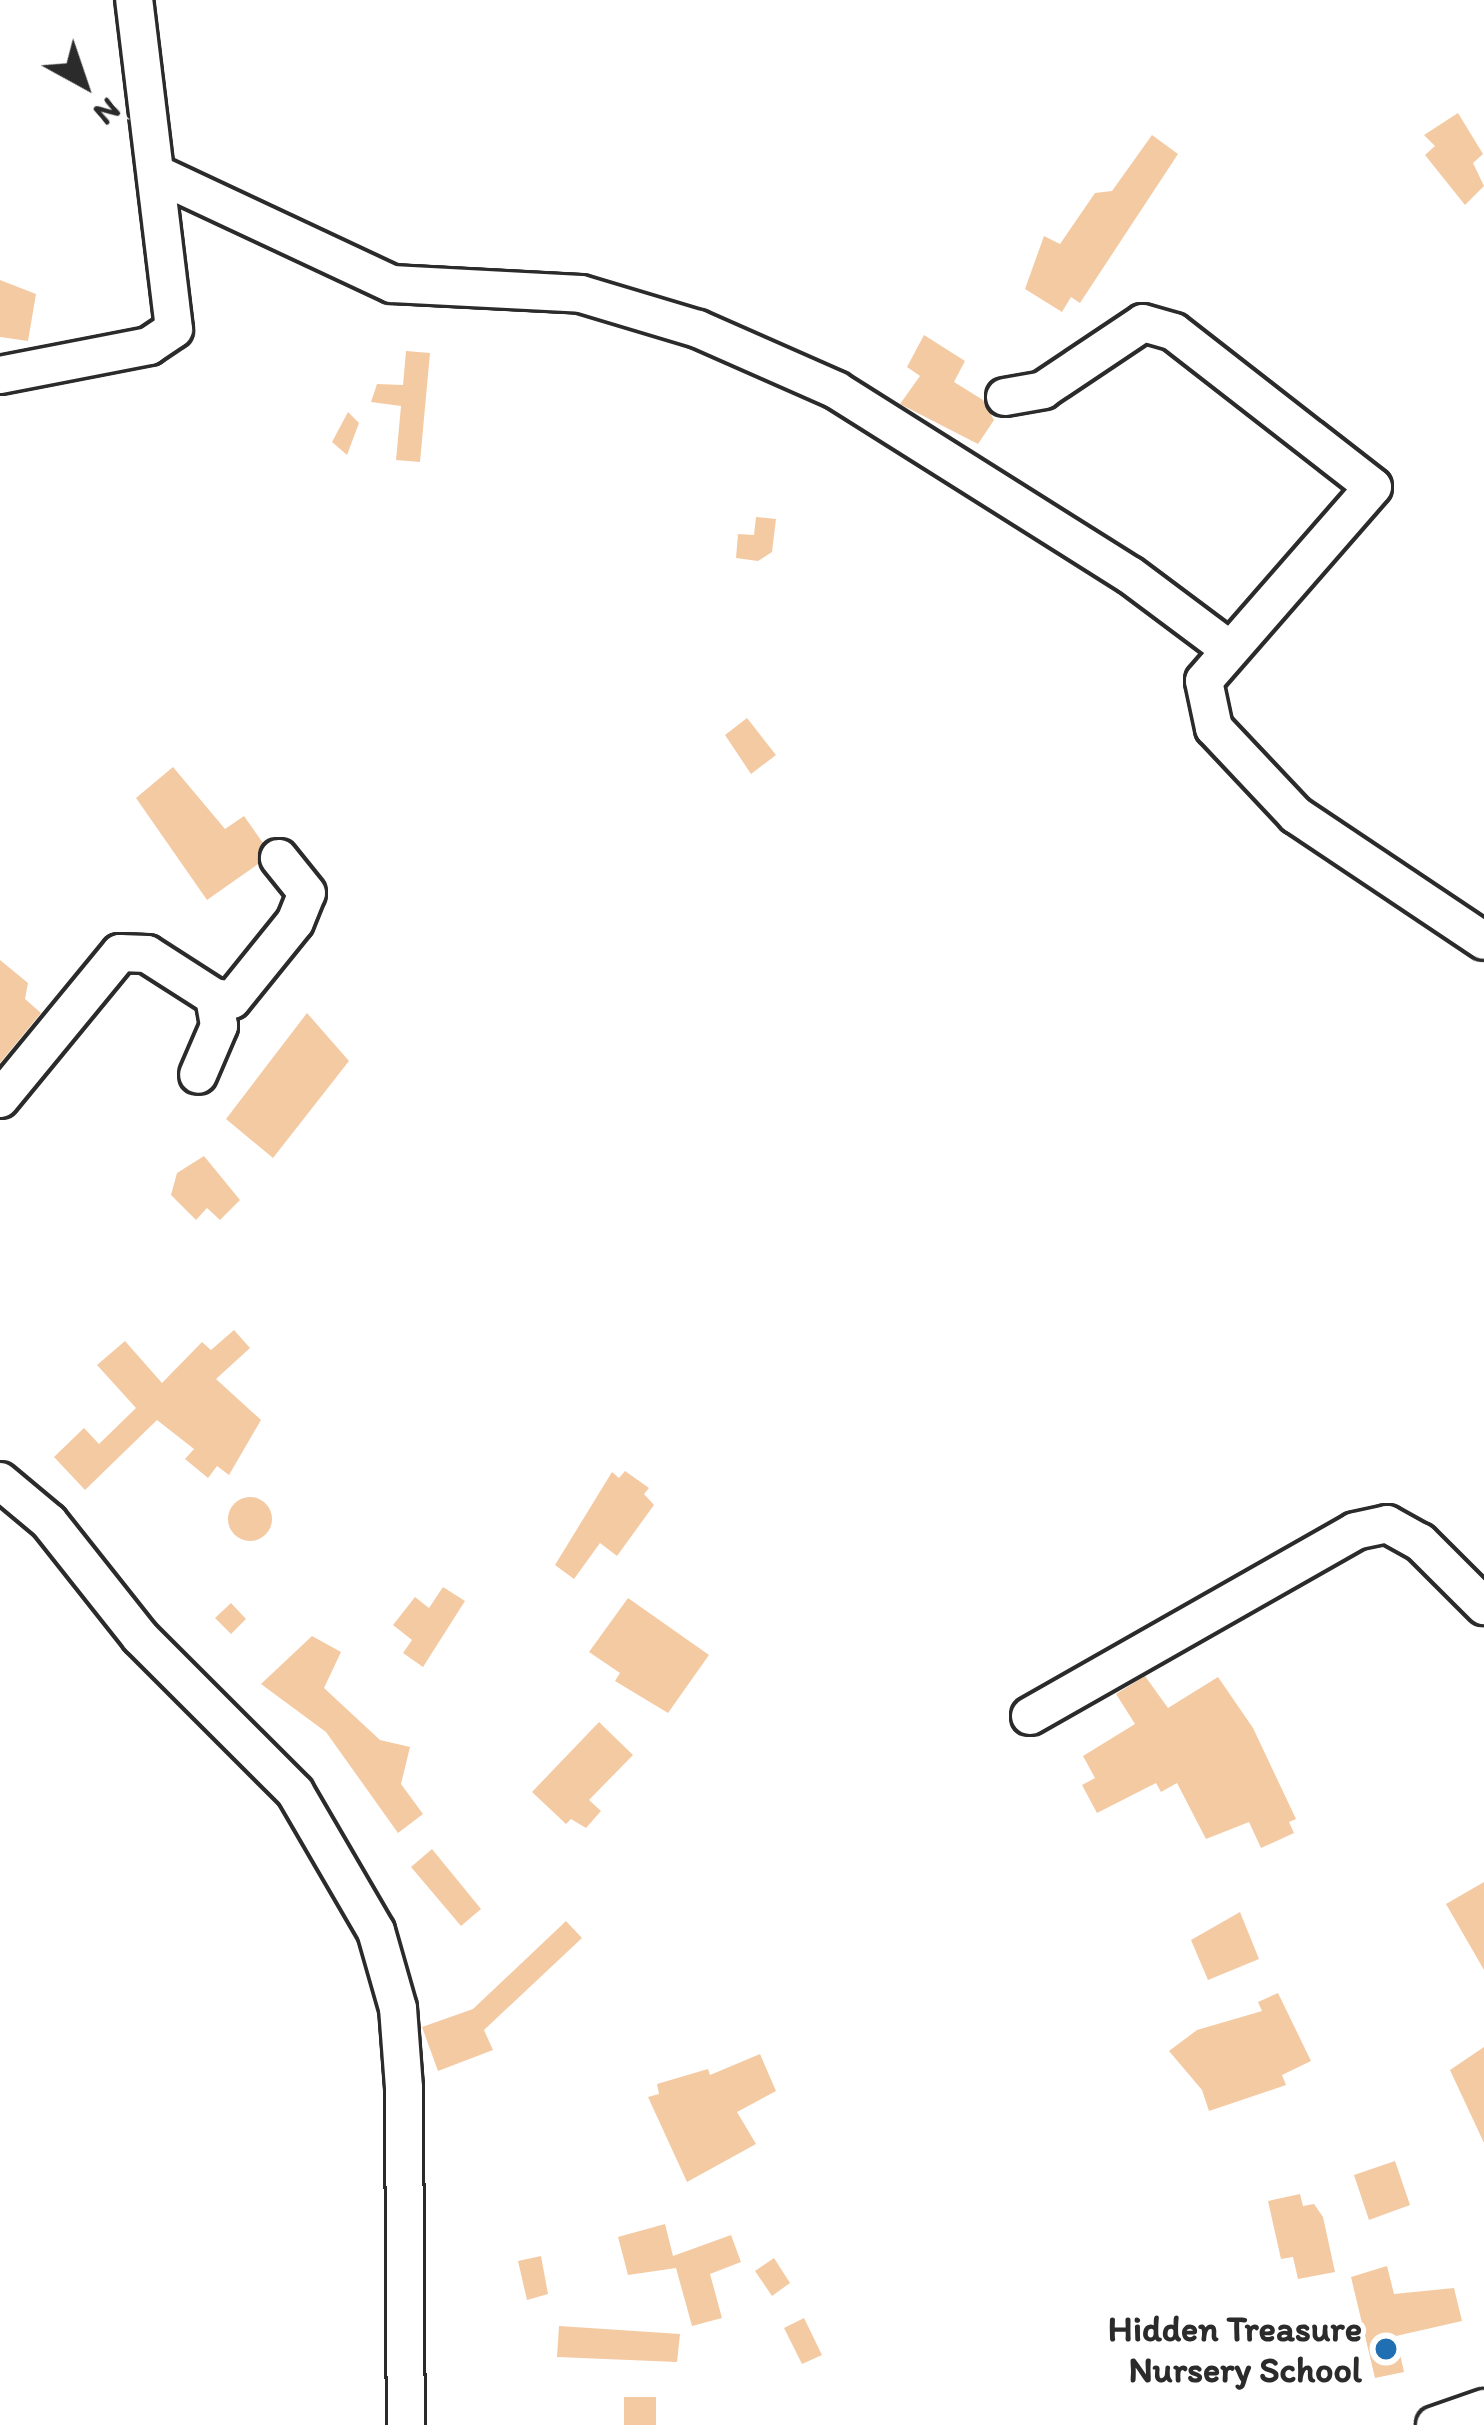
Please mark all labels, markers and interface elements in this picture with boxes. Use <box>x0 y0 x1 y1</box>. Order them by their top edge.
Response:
north arrow <box>24 24 144 144</box>
text: N <box>86 90 129 134</box>
place label: Hidden Treasure Nursery School <box>1109 2306 1362 2391</box>
marker: Hidden Treasure Nursery School <box>1373 2336 1399 2362</box>

